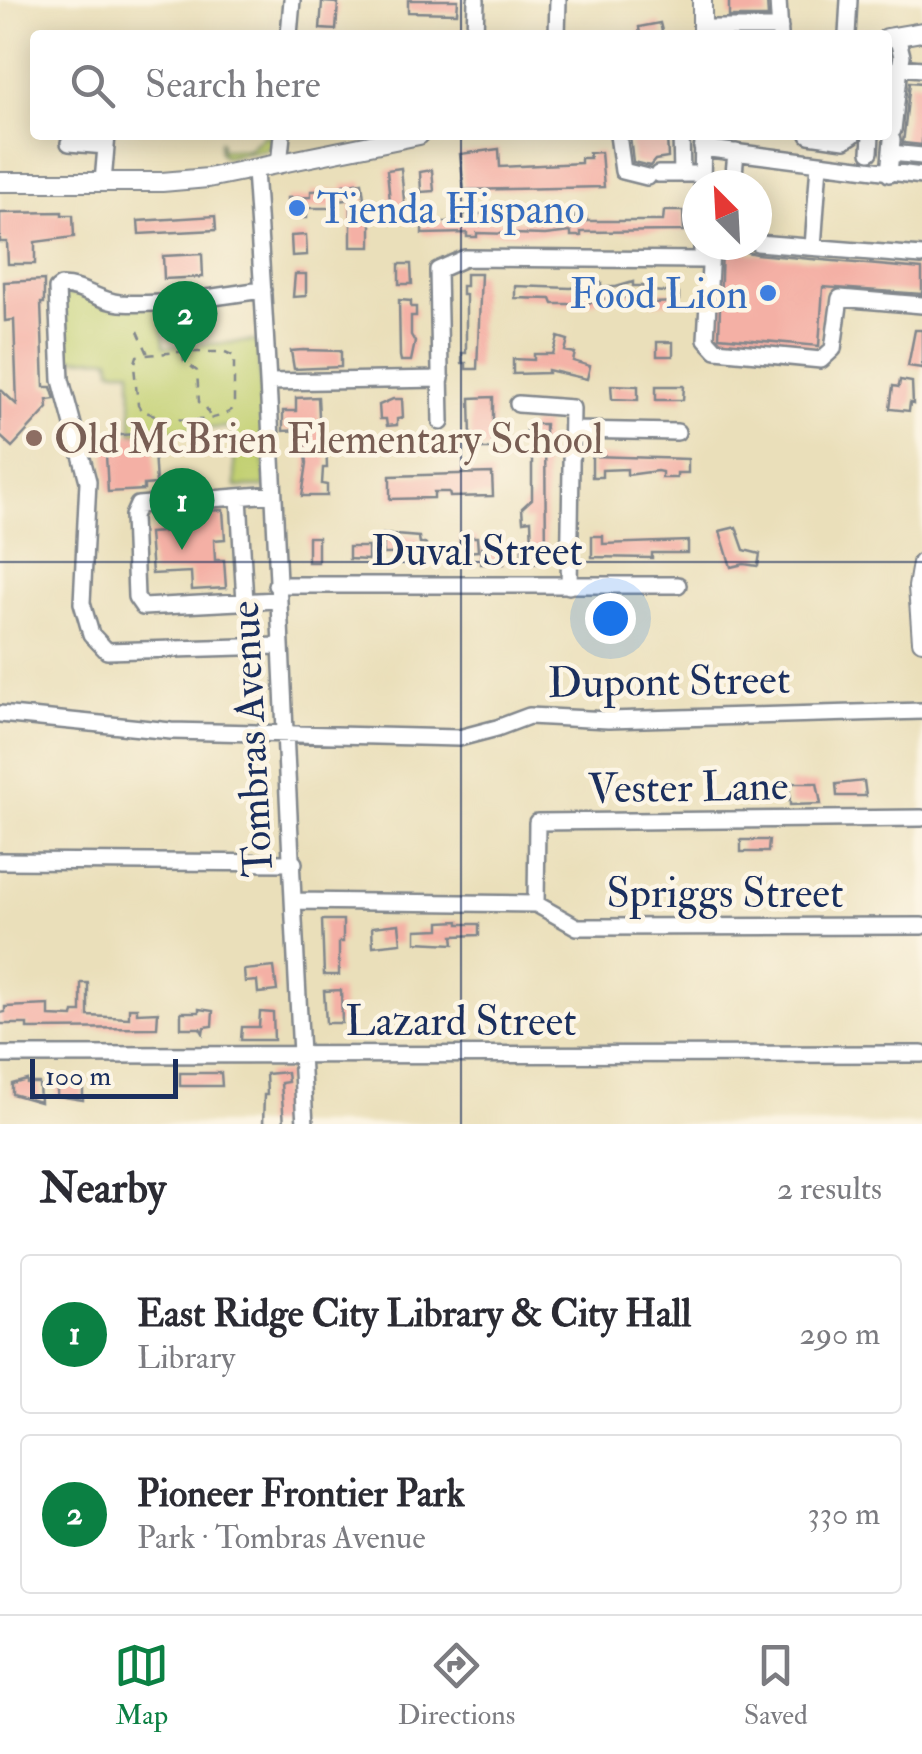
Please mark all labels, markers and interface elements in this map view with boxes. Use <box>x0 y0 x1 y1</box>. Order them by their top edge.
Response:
search box <box>30 30 892 140</box>
icon: search <box>65 58 120 113</box>
text: Search here <box>145 61 321 109</box>
north arrow <box>682 170 772 260</box>
place label: Tienda Hispano <box>317 184 585 236</box>
marker: Tienda Hispano <box>286 197 308 219</box>
place label: Food Lion <box>569 269 748 321</box>
pin: 2 <box>152 280 218 363</box>
marker: Food Lion <box>757 282 779 304</box>
place label: Old McBrien Elementary School <box>54 414 604 466</box>
marker: Old McBrien Elementary School <box>23 427 45 449</box>
pin: 1 <box>150 468 214 550</box>
street label: Duval Street <box>371 526 583 578</box>
your location <box>585 593 636 644</box>
street label: Tombras Avenue <box>219 599 285 878</box>
street label: Dupont Street <box>547 654 791 710</box>
street label: Vester Lane <box>587 760 789 816</box>
street label: Spriggs Street <box>606 868 844 920</box>
street label: Lazard Street <box>345 996 577 1048</box>
scale bar <box>30 1054 178 1098</box>
text: 100 m <box>45 1059 111 1094</box>
text: Nearby <box>40 1163 166 1215</box>
text: 2 results <box>777 1169 882 1209</box>
text: East Ridge City Library & City Hall <box>137 1290 691 1338</box>
text: 1 <box>69 1314 80 1354</box>
text: 290 m <box>799 1314 880 1354</box>
text: Library <box>137 1338 235 1378</box>
text: Pioneer Frontier Park <box>137 1470 465 1518</box>
text: 2 <box>66 1494 83 1534</box>
text: 330 m <box>807 1494 880 1534</box>
text: Park · Tombras Avenue <box>137 1518 426 1558</box>
tab: Map <box>114 1638 169 1733</box>
tab: Directions <box>398 1638 515 1733</box>
tab: Saved <box>744 1638 808 1733</box>

